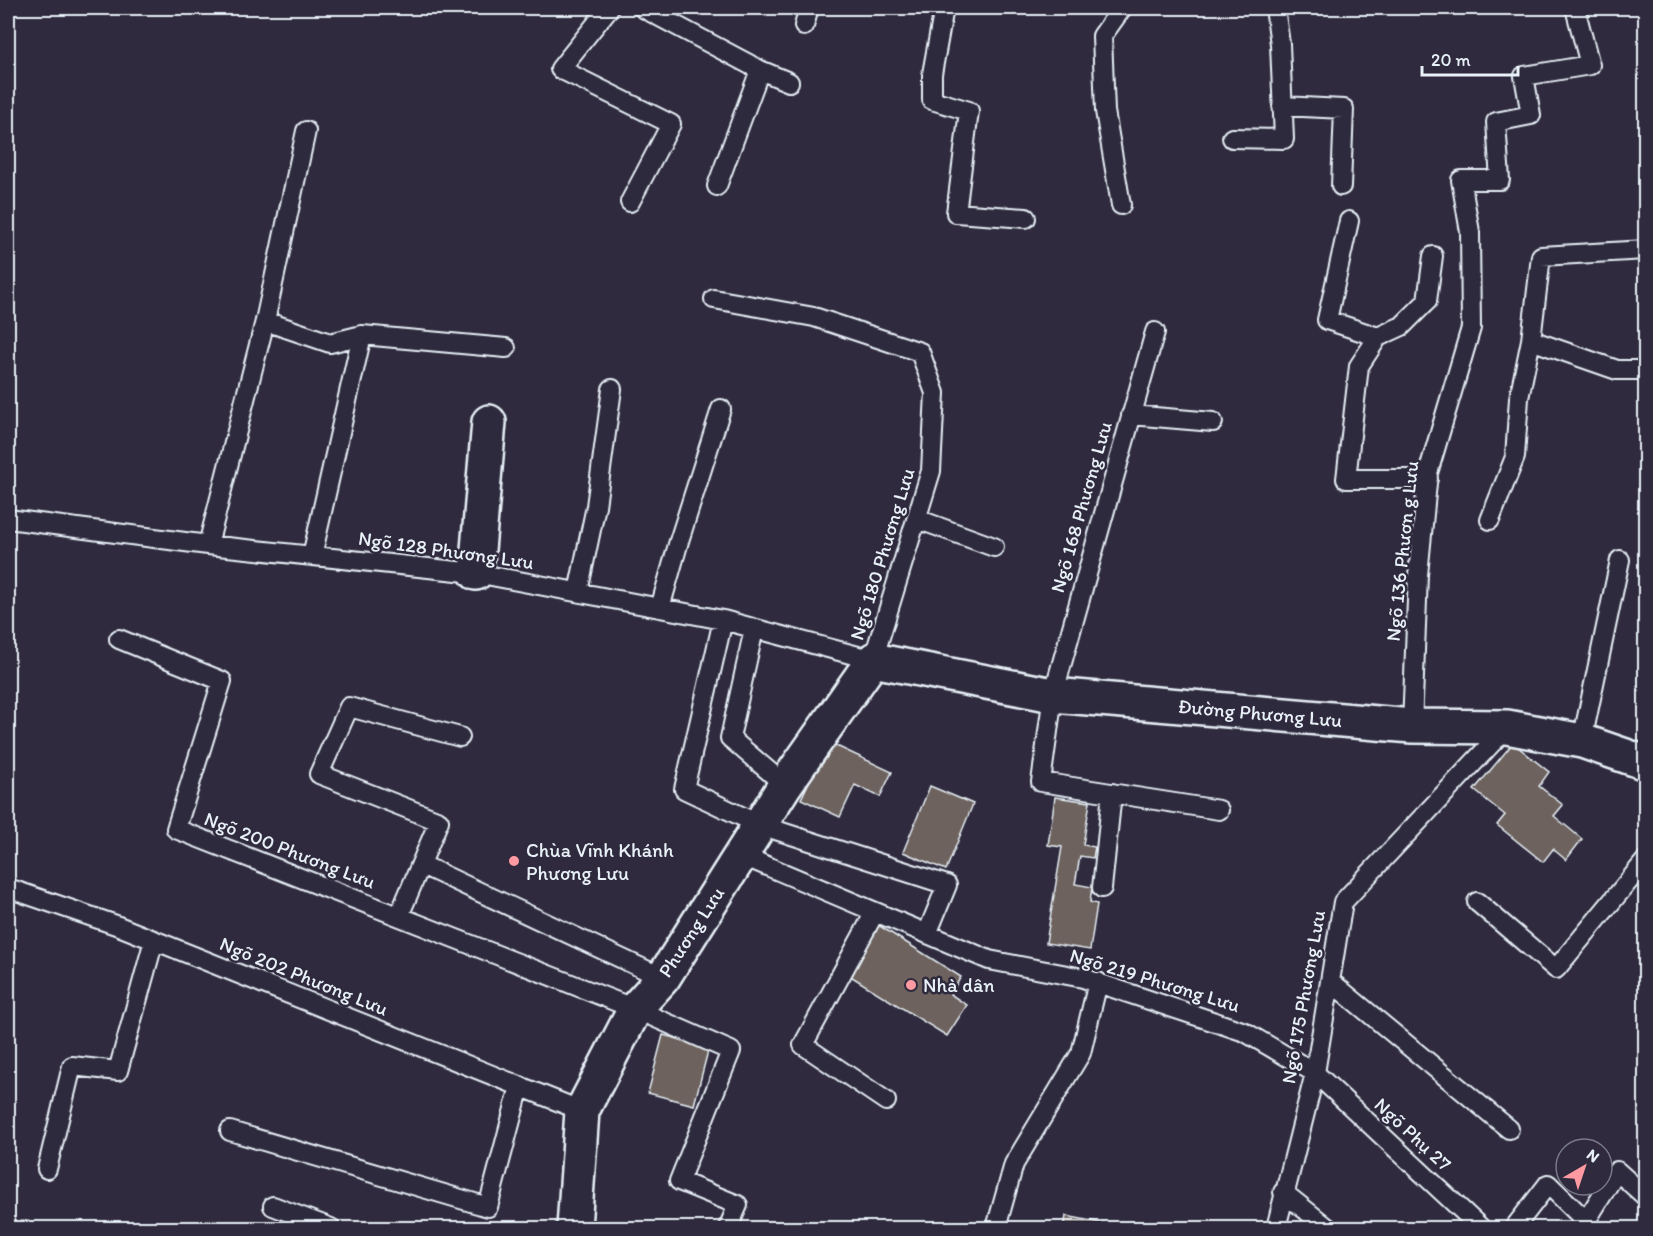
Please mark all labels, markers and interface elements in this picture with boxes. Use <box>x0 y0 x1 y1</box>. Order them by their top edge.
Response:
scale bar <box>1422 39 1518 77</box>
text: 20 m <box>1431 49 1471 71</box>
street label: Ngõ 168 Phương Lưu <box>1045 419 1117 595</box>
street label: Ngõ 136 Phươn g Lưu <box>1381 460 1423 642</box>
street label: Ngõ 180 Phương Lưu <box>844 465 920 643</box>
street label: Ngõ 128 Phương Lưu <box>357 526 535 574</box>
street label: Đường Phương Lưu <box>1177 694 1343 732</box>
street label: Ngõ 200 Phương Lưu <box>201 806 379 894</box>
place label: Chùa Vĩnh Khánh Phương Lưu <box>526 838 674 885</box>
marker: Chùa Vĩnh Khánh Phương Lưu <box>507 854 521 868</box>
street label: Phương Lưu <box>653 882 729 982</box>
street label: Ngõ 175 Phương Lưu <box>1276 908 1330 1086</box>
street label: Ngõ 202 Phương Lưu <box>216 931 392 1021</box>
street label: Ngõ 219 Phương Lưu <box>1067 943 1243 1017</box>
place label: Nhà dân <box>923 973 995 997</box>
marker: Nhà dân <box>904 978 918 992</box>
street label: Ngõ Phụ 27 <box>1370 1092 1456 1176</box>
north arrow <box>1554 1137 1614 1197</box>
text: N <box>1583 1145 1603 1167</box>

